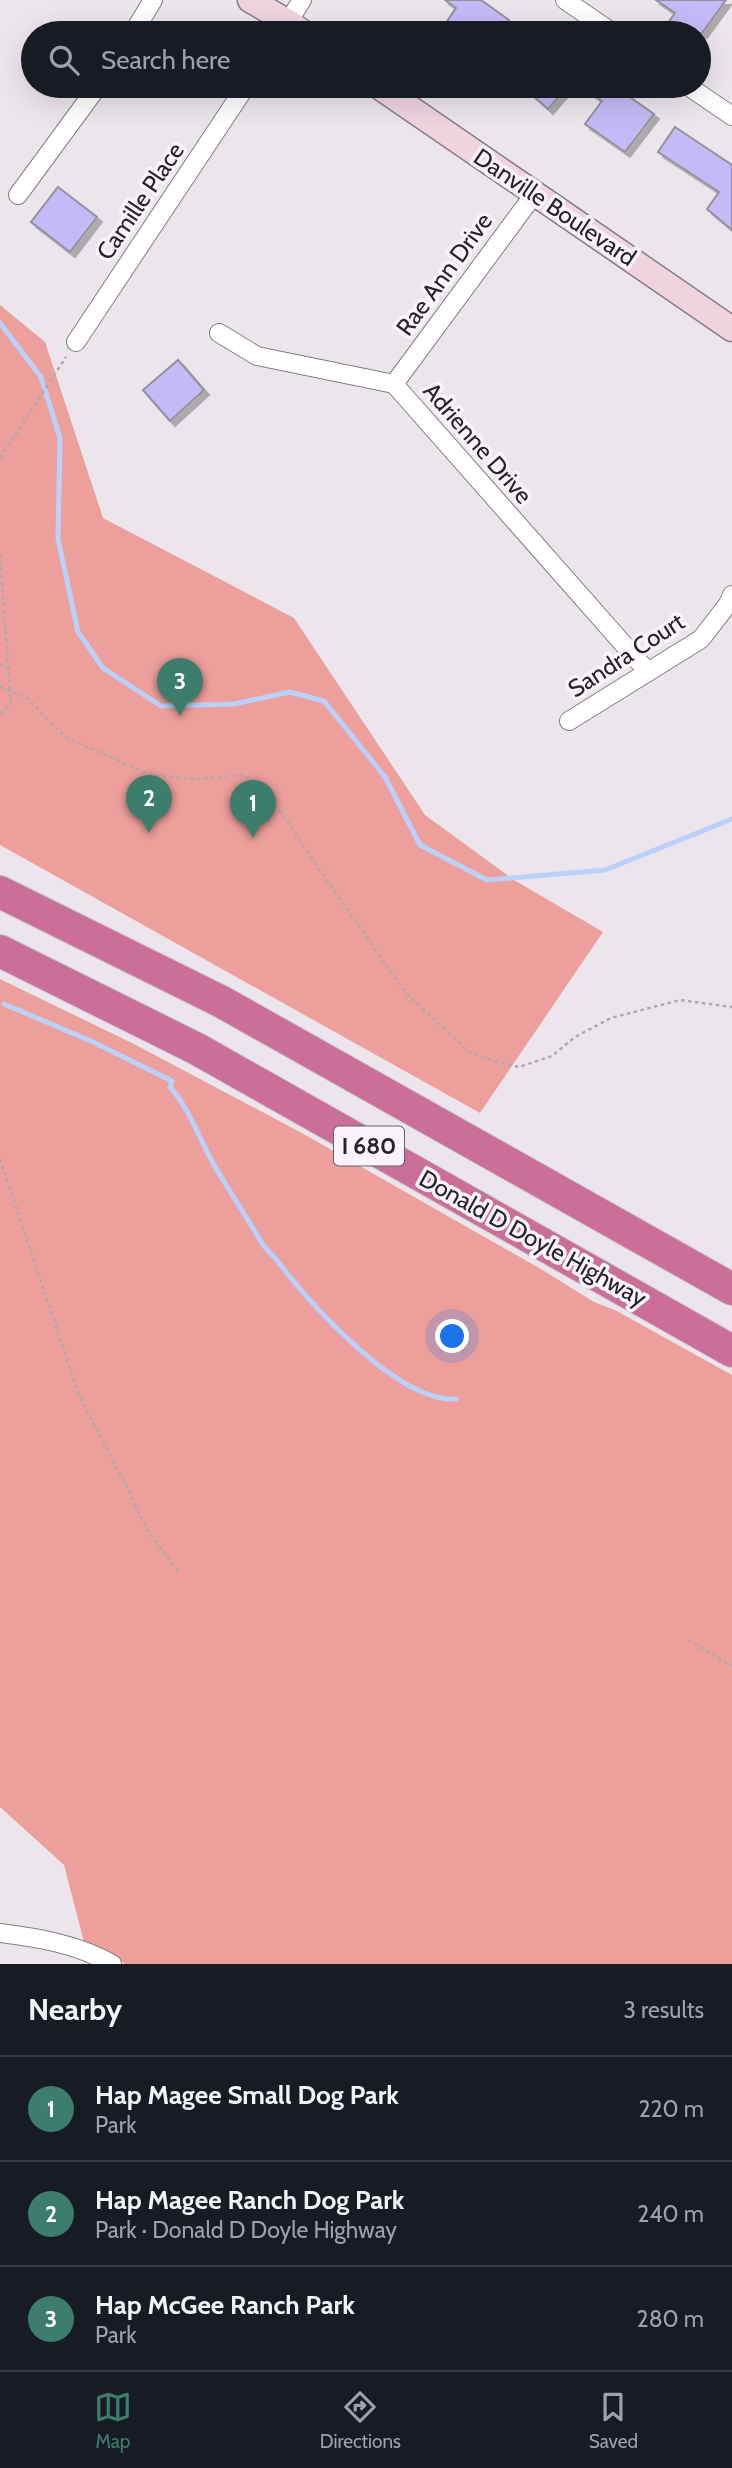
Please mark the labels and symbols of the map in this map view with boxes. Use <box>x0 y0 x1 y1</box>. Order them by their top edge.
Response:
street label: Camille Place <box>90 137 190 265</box>
street label: Danville Boulevard <box>468 142 642 272</box>
street label: Rae Ann Drive <box>390 207 498 341</box>
street label: Adrienne Drive <box>417 376 539 510</box>
street label: Sandra Court <box>563 607 689 703</box>
pin: 3 <box>157 658 203 716</box>
pin: 2 <box>126 775 172 833</box>
pin: 1 <box>230 780 276 838</box>
road number: I 680 <box>334 1126 404 1166</box>
street label: Donald D Doyle Highway <box>414 1163 652 1313</box>
your location <box>435 1319 469 1353</box>

